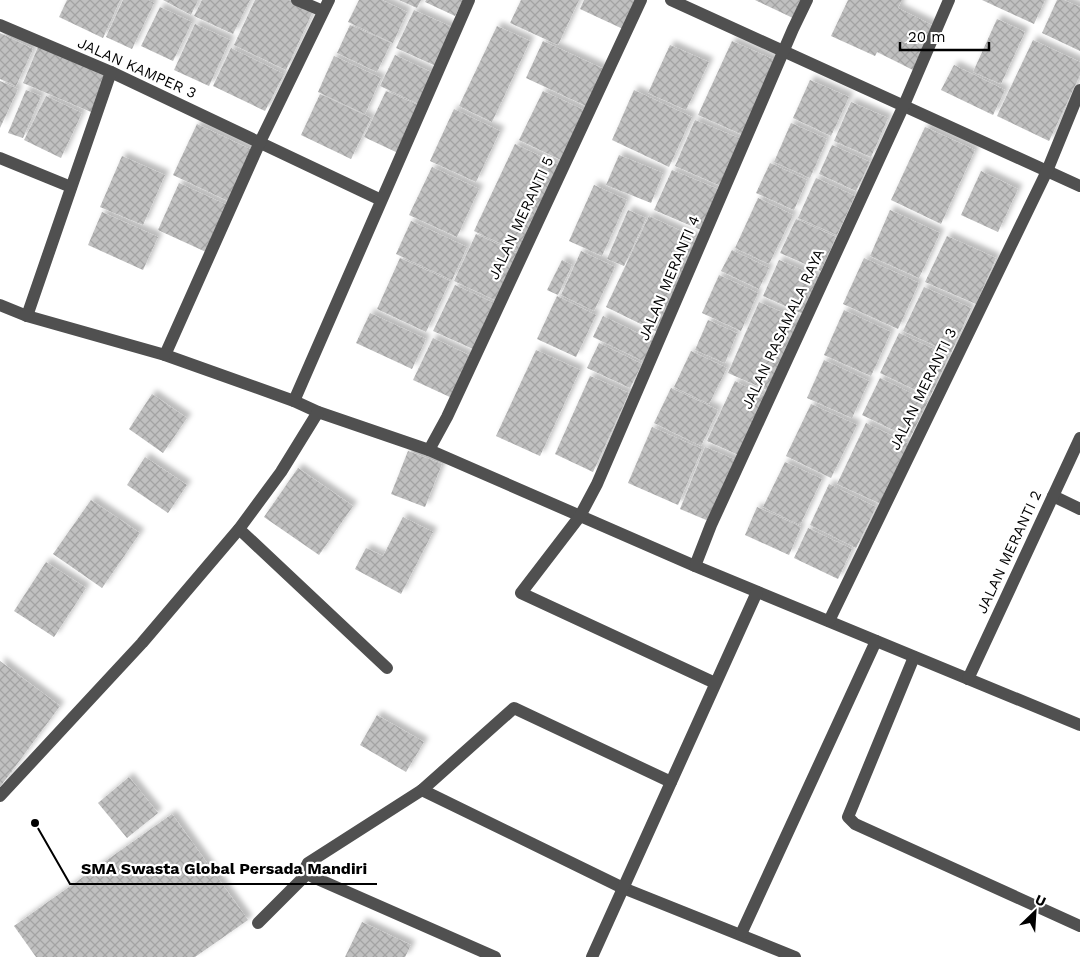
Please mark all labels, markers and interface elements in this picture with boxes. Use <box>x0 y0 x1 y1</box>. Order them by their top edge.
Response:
scale bar <box>900 20 989 52</box>
text: 20 m <box>908 28 946 46</box>
street label: JALAN KAMPER 3 <box>75 34 199 102</box>
street label: JALAN MERANTI 5 <box>485 154 557 282</box>
street label: JALAN MERANTI 4 <box>635 213 703 343</box>
street label: JALAN RASAMALA RAYA <box>738 246 828 412</box>
street label: JALAN MERANTI 3 <box>886 325 960 453</box>
street label: JALAN MERANTI 2 <box>973 488 1045 616</box>
callout: SMA Swasta Global Persada Mandiri <box>70 853 377 884</box>
text: SMA Swasta Global Persada Mandiri <box>81 859 367 878</box>
north arrow <box>1010 887 1060 937</box>
text: U <box>1033 891 1048 910</box>

